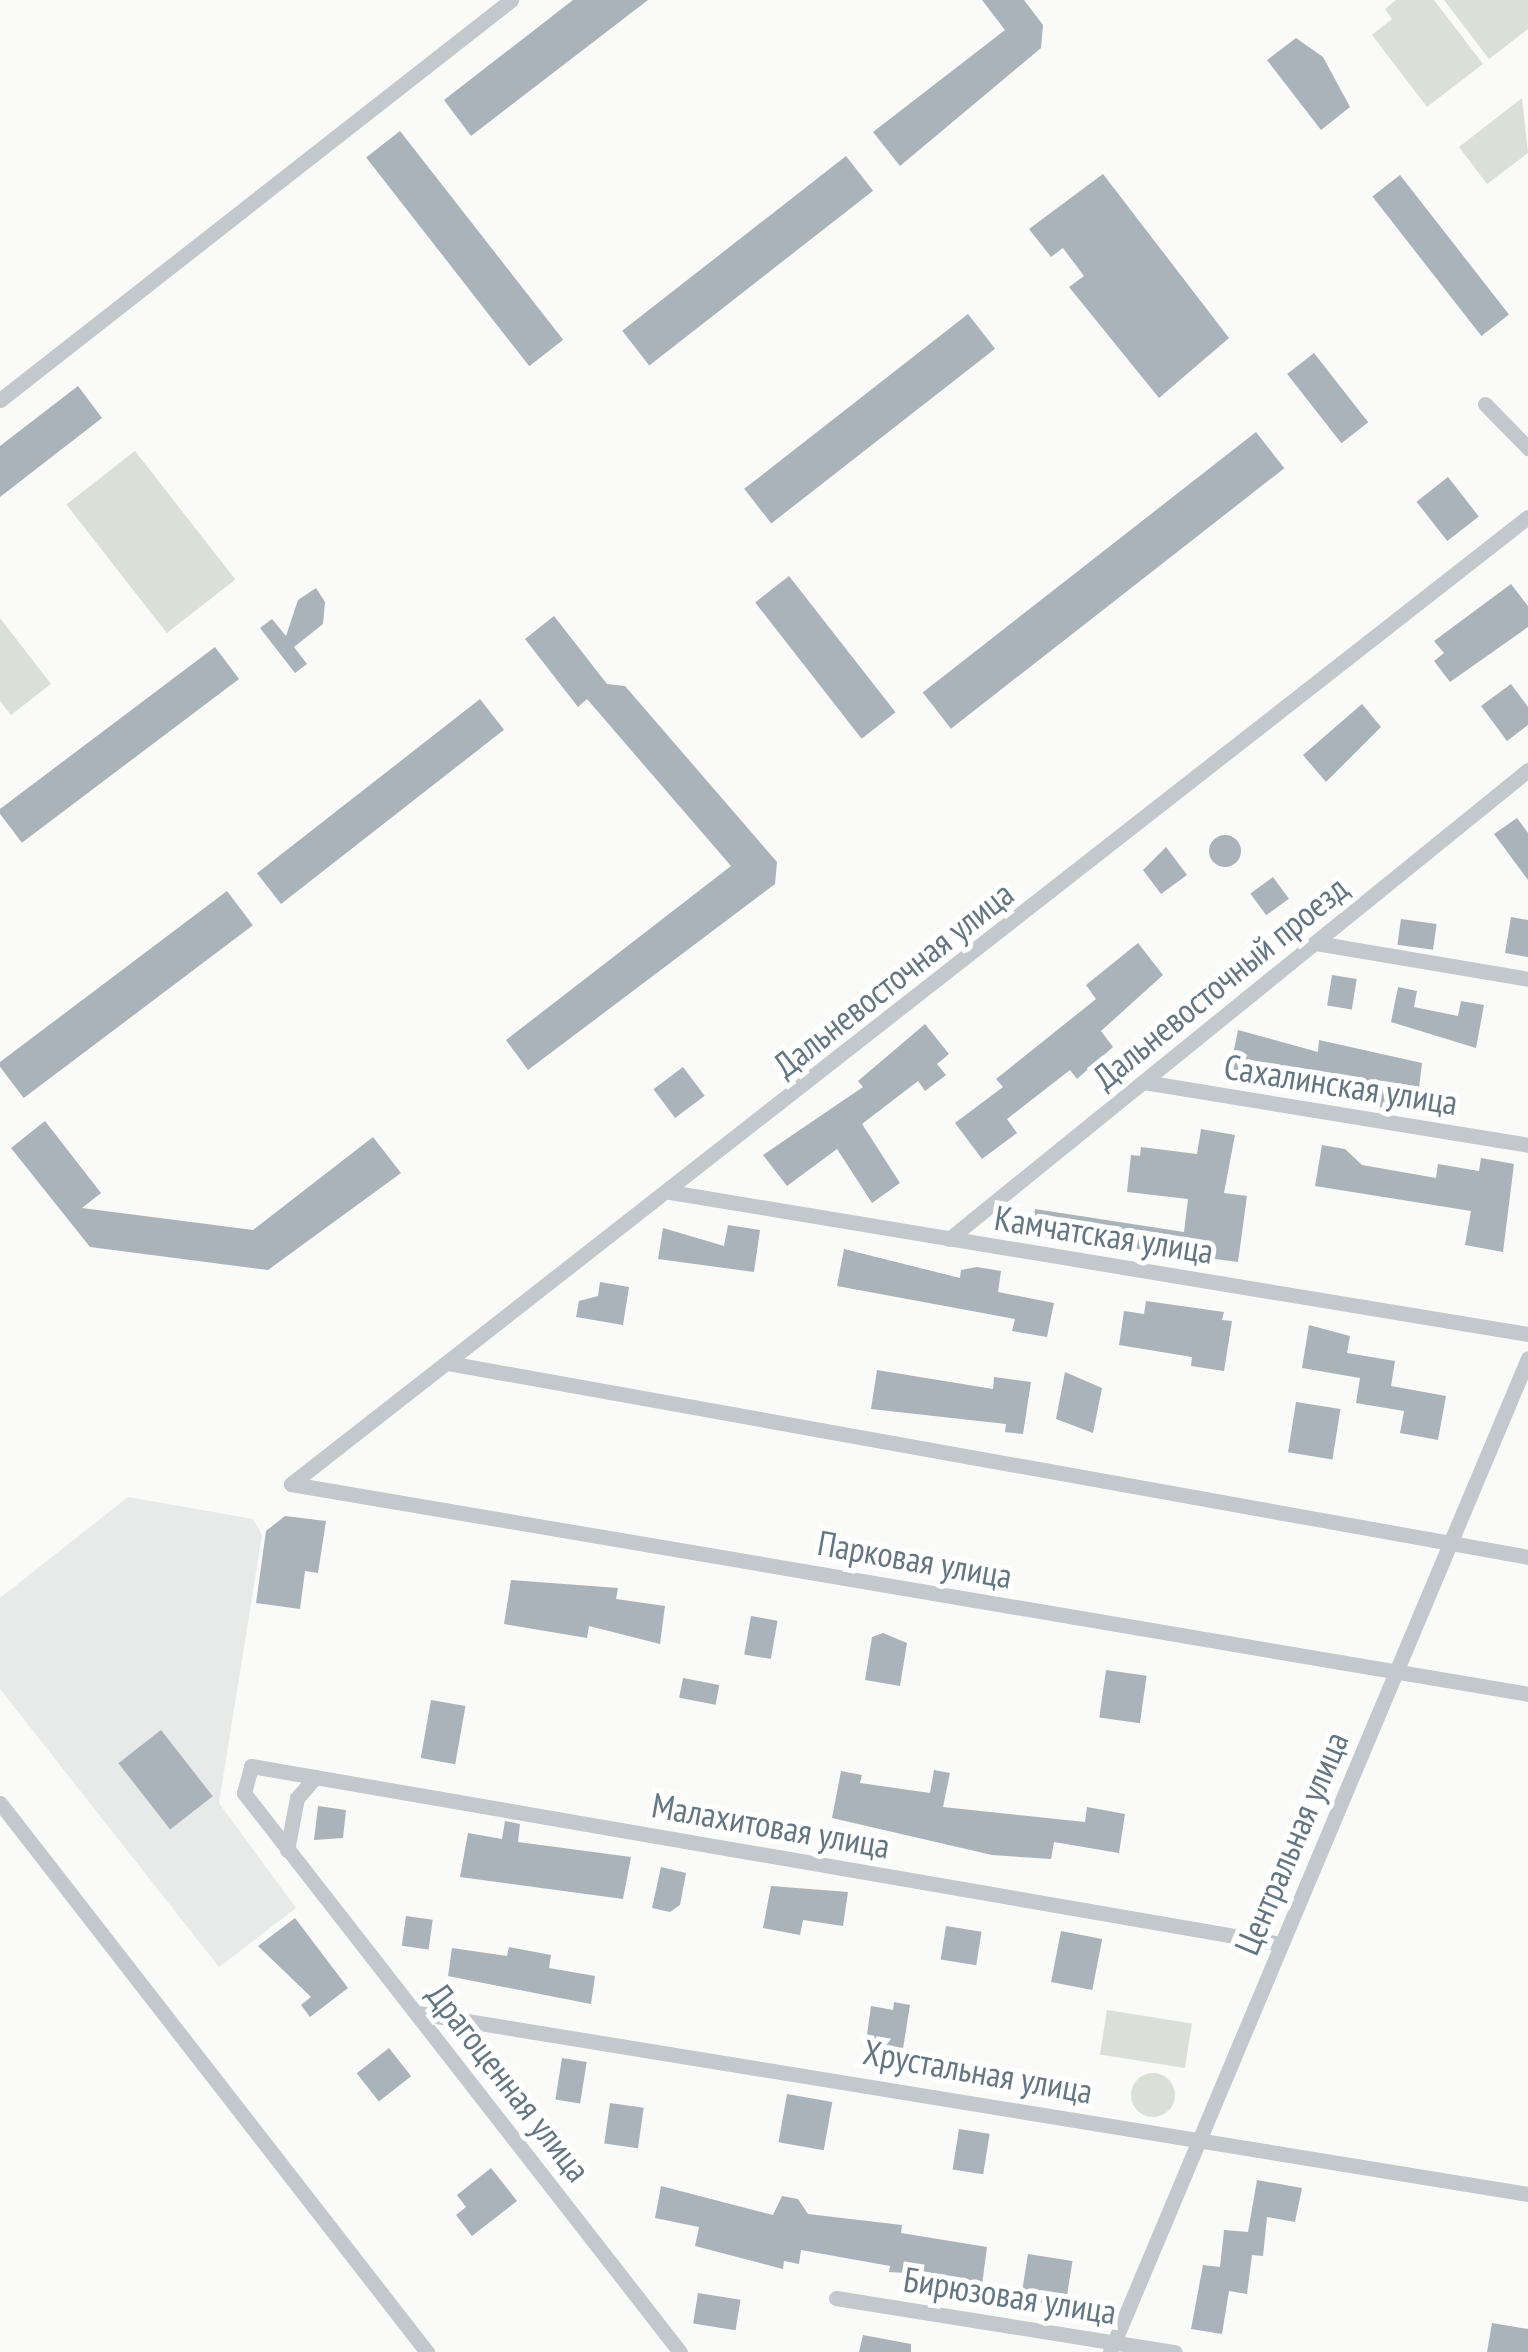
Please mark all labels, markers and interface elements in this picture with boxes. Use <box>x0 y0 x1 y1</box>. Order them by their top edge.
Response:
street label: Дальневосточный проезд <box>1084 866 1356 1098</box>
street label: Дальневосточная улица <box>765 872 1021 1086</box>
street label: Сахалинская улица <box>1221 1045 1461 1123</box>
street label: Камчатская улица <box>992 1196 1216 1272</box>
street label: Парковая улица <box>814 1521 1016 1597</box>
street label: Центральная улица <box>1225 1725 1357 1961</box>
street label: Малахитовая улица <box>649 1783 893 1867</box>
street label: Драгоценная улица <box>418 1974 600 2190</box>
street label: Хрустальная улица <box>860 2030 1096 2112</box>
street label: Бирюзовая улица <box>901 2257 1119 2333</box>

